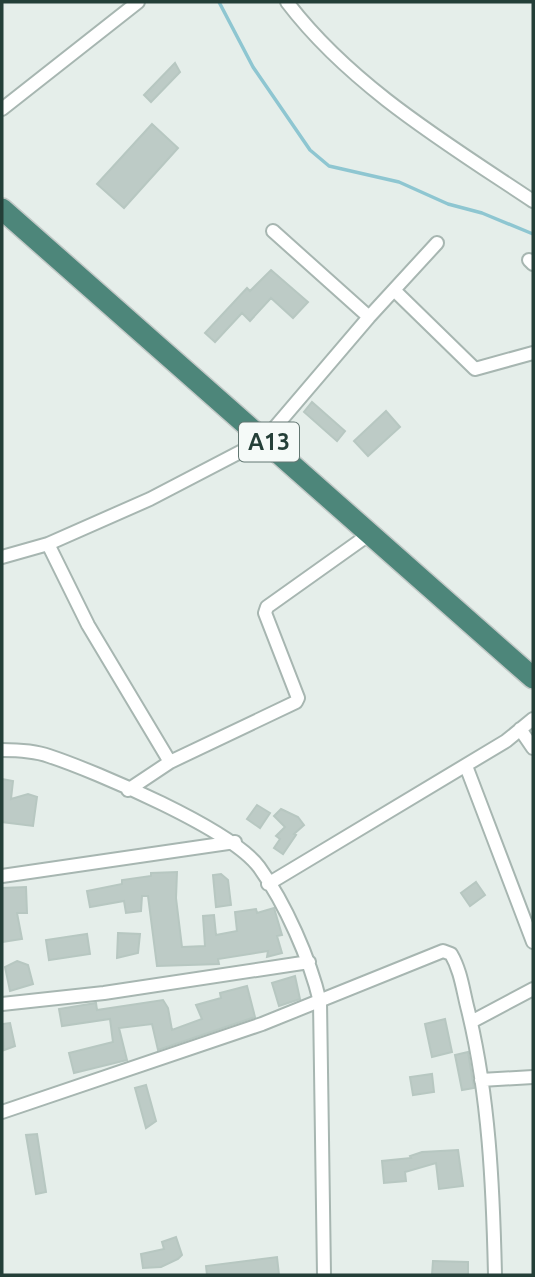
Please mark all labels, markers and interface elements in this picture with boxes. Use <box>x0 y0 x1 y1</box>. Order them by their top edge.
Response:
road number: A13 <box>239 422 299 462</box>

